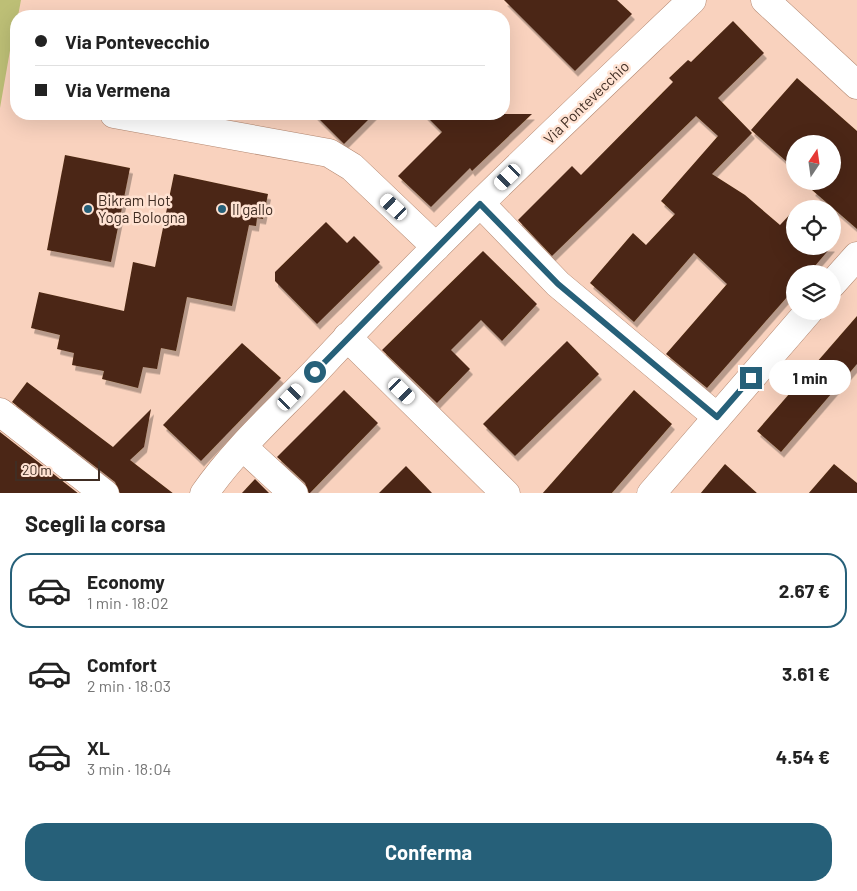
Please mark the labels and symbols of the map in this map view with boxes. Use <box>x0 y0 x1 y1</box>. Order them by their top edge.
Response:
street label: Via Pontevecchio <box>540 57 632 147</box>
north arrow <box>786 135 841 190</box>
car <box>491 161 524 193</box>
place label: Bikram Hot Yoga Bologna <box>98 191 185 226</box>
car <box>377 191 410 223</box>
place label: Il gallo <box>232 200 273 218</box>
marker: Bikram Hot Yoga Bologna <box>82 203 94 215</box>
marker: Il gallo <box>216 203 228 215</box>
callout: 1 min <box>768 360 851 396</box>
route start <box>304 361 326 383</box>
route end <box>740 367 762 389</box>
car <box>385 375 418 407</box>
car <box>275 381 306 413</box>
scale bar <box>15 458 100 482</box>

